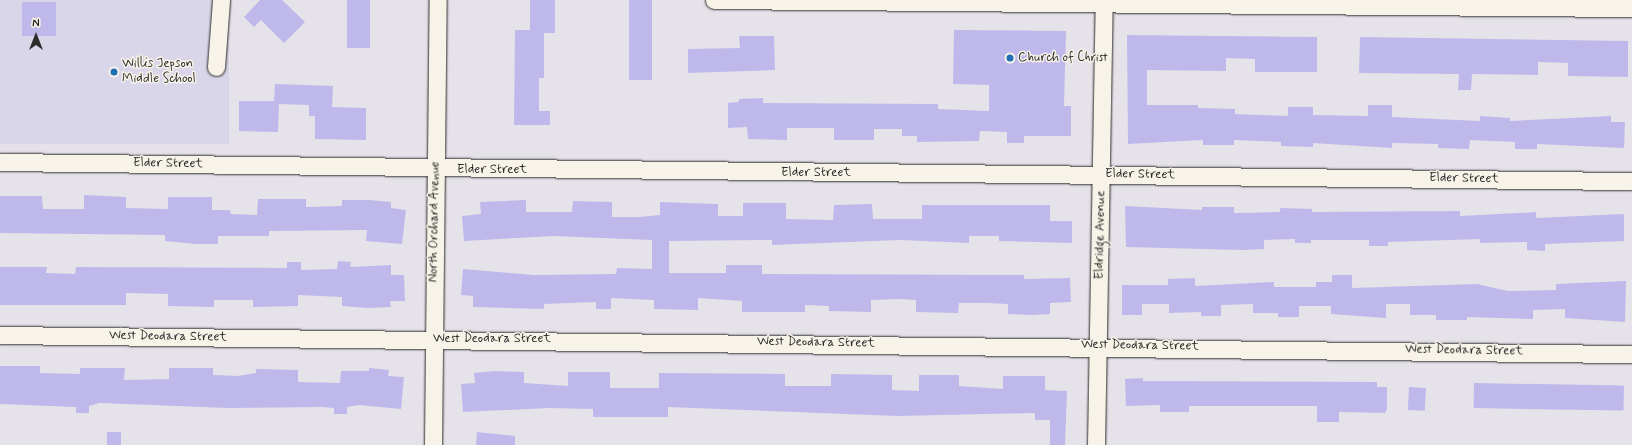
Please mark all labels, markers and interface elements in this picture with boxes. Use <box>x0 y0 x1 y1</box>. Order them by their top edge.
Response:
north arrow <box>16 16 56 56</box>
text: N <box>32 17 40 31</box>
place label: Church of Christ <box>1018 50 1111 66</box>
marker: Church of Christ <box>1005 53 1015 63</box>
place label: Willis Jepson Middle School <box>122 57 196 88</box>
marker: Willis Jepson Middle School <box>109 67 119 77</box>
street label: Elder Street <box>133 156 203 172</box>
street label: North Orchard Avenue <box>426 160 444 284</box>
street label: Elder Street <box>457 162 527 178</box>
street label: Elder Street <box>781 165 851 181</box>
street label: Elder Street <box>1105 167 1175 183</box>
street label: Elder Street <box>1429 171 1499 187</box>
street label: Eldridge Avenue <box>1092 190 1110 280</box>
street label: West Deodara Street <box>109 328 227 346</box>
street label: West Deodara Street <box>433 331 551 347</box>
street label: West Deodara Street <box>757 334 875 352</box>
street label: West Deodara Street <box>1081 337 1199 355</box>
street label: West Deodara Street <box>1405 342 1523 360</box>

